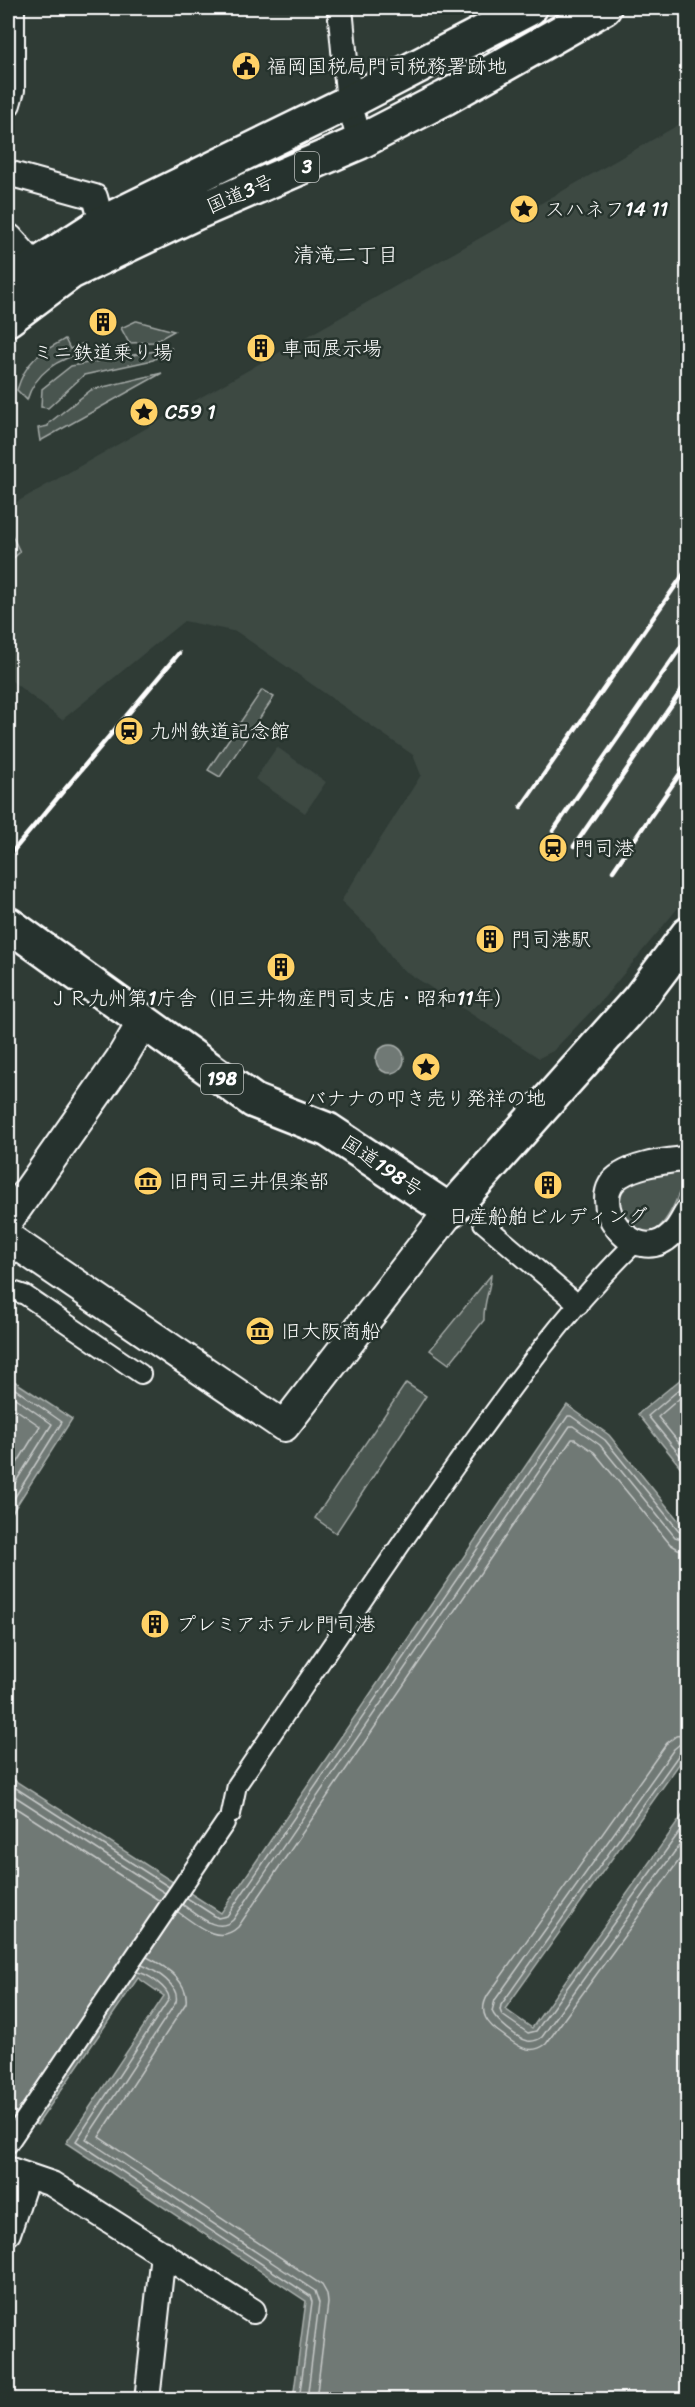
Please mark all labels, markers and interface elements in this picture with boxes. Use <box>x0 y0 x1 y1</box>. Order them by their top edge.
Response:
place label: 福岡国税局門司税務署跡地 <box>267 49 507 84</box>
public building icon: 福岡国税局門司税務署跡地 <box>230 50 262 82</box>
road number: 3 <box>295 152 319 182</box>
street label: 国道3号 <box>200 164 280 224</box>
place label: スハネフ14 11 <box>545 192 668 227</box>
place icon: スハネフ14 11 <box>508 193 540 225</box>
district label: 清滝二丁目 <box>294 236 399 274</box>
building icon: ミニ鉄道乗り場 <box>87 306 119 338</box>
place label: 車両展示場 <box>282 331 382 366</box>
building icon: 車両展示場 <box>245 332 277 364</box>
place label: ミニ鉄道乗り場 <box>33 335 173 370</box>
place label: C59 1 <box>165 395 216 430</box>
place icon: C59 1 <box>128 396 160 428</box>
place label: 九州鉄道記念館 <box>150 714 290 749</box>
station icon: 九州鉄道記念館 <box>113 715 145 747</box>
place label: 門司港 <box>574 831 634 866</box>
station icon: 門司港 <box>537 832 569 864</box>
place label: 門司港駅 <box>511 922 591 957</box>
building icon: 門司港駅 <box>474 923 506 955</box>
building icon: ＪＲ九州第1庁舎（旧三井物産門司支店・昭和11年） <box>265 951 297 983</box>
place label: ＪＲ九州第1庁舎（旧三井物産門司支店・昭和11年） <box>48 981 514 1016</box>
place icon: バナナの叩き売り発祥の地 <box>410 1051 442 1083</box>
road number: 198 <box>201 1064 243 1094</box>
place label: バナナの叩き売り発祥の地 <box>306 1081 546 1116</box>
street label: 国道198号 <box>334 1126 430 1206</box>
place label: 旧門司三井倶楽部 <box>169 1164 329 1199</box>
museum icon: 旧門司三井倶楽部 <box>132 1165 164 1197</box>
building icon: 日産船舶ビルディング <box>532 1169 564 1201</box>
place label: 日産船舶ビルディング <box>448 1199 648 1234</box>
place label: 旧大阪商船 <box>281 1314 381 1349</box>
museum icon: 旧大阪商船 <box>244 1315 276 1347</box>
place label: プレミアホテル門司港 <box>176 1607 375 1642</box>
building icon: プレミアホテル門司港 <box>139 1608 171 1640</box>

